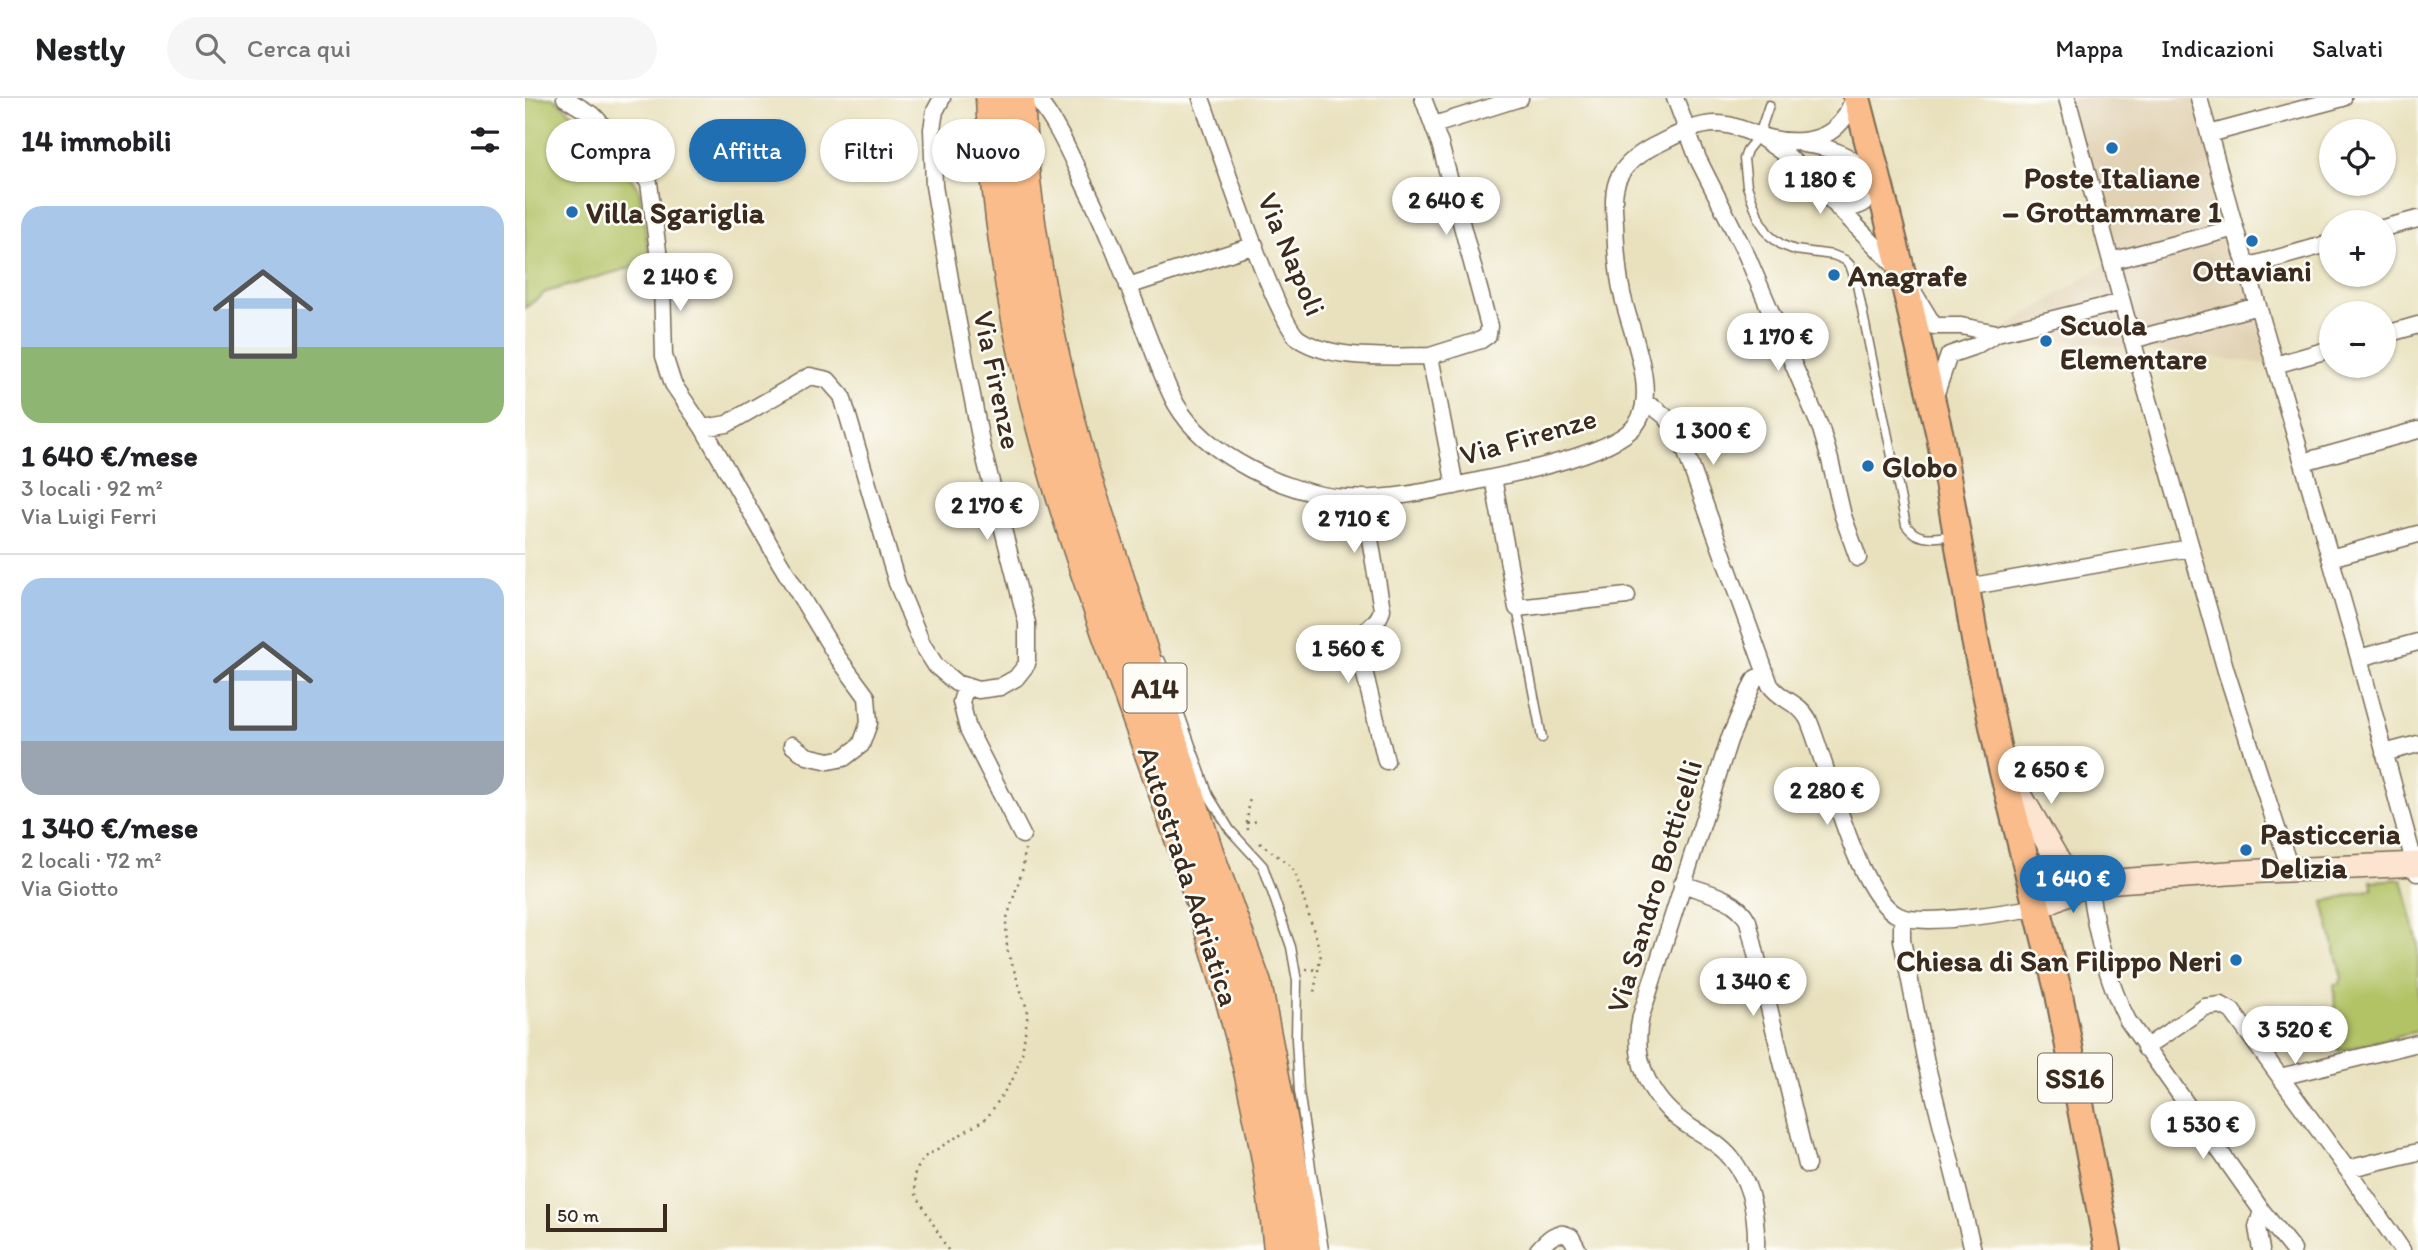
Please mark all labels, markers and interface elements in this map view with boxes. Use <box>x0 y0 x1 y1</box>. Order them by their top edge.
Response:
search box <box>167 17 657 80</box>
text: Nestly <box>35 29 125 68</box>
icon: search <box>191 29 229 67</box>
text: Cerca qui <box>247 32 351 64</box>
text: Mappa <box>2055 34 2123 63</box>
text: Indicazioni <box>2161 34 2274 63</box>
text: Salvati <box>2312 34 2383 63</box>
chip: Compra <box>546 119 675 182</box>
chip: Affitta <box>689 119 806 182</box>
chip: Filtri <box>820 119 918 182</box>
chip: Nuovo <box>932 119 1045 182</box>
map controls <box>2319 119 2396 378</box>
button: locate <box>2319 119 2396 196</box>
icon: filters <box>466 121 504 159</box>
text: 14 immobili <box>21 122 171 159</box>
marker: Poste Italiane – Grottammare 1 <box>2104 140 2120 156</box>
pin: 1 180 € <box>1755 156 1885 216</box>
place label: Poste Italiane – Grottammare 1 <box>2002 159 2222 230</box>
text: 1 180 € <box>1784 165 1856 193</box>
pin: 2 640 € <box>1381 178 1511 237</box>
text: 2 640 € <box>1408 186 1484 214</box>
street label: Via Napoli <box>1250 187 1334 321</box>
place label: Villa Sgariglia <box>586 194 765 231</box>
marker: Villa Sgariglia <box>564 204 580 220</box>
button: + <box>2319 210 2396 287</box>
marker: Ottaviani <box>2244 233 2260 249</box>
icon: home <box>200 251 326 377</box>
place label: Ottaviani <box>2192 252 2312 289</box>
pin: 2 140 € <box>615 254 745 313</box>
place label: Anagrafe <box>1847 257 1968 294</box>
text: 2 140 € <box>643 262 717 290</box>
marker: Anagrafe <box>1826 267 1842 283</box>
button: − <box>2319 301 2396 378</box>
place label: Scuola Elementare <box>2060 306 2207 377</box>
street label: Via Firenze <box>965 307 1031 453</box>
pin: 1 170 € <box>1713 314 1843 373</box>
text: 1 170 € <box>1743 322 1813 350</box>
marker: Scuola Elementare <box>2038 333 2054 349</box>
street label: Via Firenze <box>1455 399 1601 473</box>
pin: 1 300 € <box>1648 408 1778 467</box>
text: 1 300 € <box>1675 416 1751 444</box>
text: 1 640 €/mese <box>21 437 198 474</box>
place label: Globo <box>1882 448 1957 485</box>
marker: Globo <box>1860 458 1876 474</box>
text: 3 locali · 92 m² <box>21 474 163 502</box>
pin: 2 170 € <box>922 482 1052 542</box>
text: 2 170 € <box>951 491 1023 519</box>
pin: 2 710 € <box>1289 496 1419 555</box>
text: Via Luigi Ferri <box>21 502 157 530</box>
text: 2 710 € <box>1318 504 1390 532</box>
icon: home <box>200 623 326 749</box>
pin: 1 560 € <box>1283 626 1413 685</box>
text: 1 560 € <box>1312 634 1384 662</box>
road number: A14 <box>1123 664 1187 712</box>
street label: Autostrada Adriatica <box>1130 741 1249 1011</box>
pin: 2 650 € <box>1986 746 2116 806</box>
street label: Via Sandro Botticelli <box>1598 755 1710 1017</box>
text: 2 650 € <box>2014 755 2088 783</box>
pin: 2 280 € <box>1762 768 1892 827</box>
text: 2 280 € <box>1790 776 1864 804</box>
text: 1 340 €/mese <box>21 809 198 846</box>
place label: Pasticceria Delizia <box>2260 815 2401 886</box>
marker: Pasticceria Delizia <box>2238 842 2254 858</box>
text: 2 locali · 72 m² <box>21 846 162 874</box>
pin: 1 640 € <box>2008 856 2138 915</box>
text: 1 640 € <box>2036 864 2110 892</box>
text: Via Giotto <box>21 874 118 902</box>
place label: Chiesa di San Filippo Neri <box>1896 942 2222 979</box>
marker: Chiesa di San Filippo Neri <box>2228 952 2244 968</box>
pin: 1 340 € <box>1688 958 1818 1018</box>
text: 1 340 € <box>1716 967 1790 995</box>
pin: 3 520 € <box>2230 1006 2360 1066</box>
text: 3 520 € <box>2258 1015 2332 1043</box>
road number: SS16 <box>2038 1054 2112 1102</box>
pin: 1 530 € <box>2138 1102 2268 1161</box>
text: 1 530 € <box>2167 1110 2239 1138</box>
scale bar <box>546 1201 667 1233</box>
text: 50 m <box>557 1204 599 1227</box>

